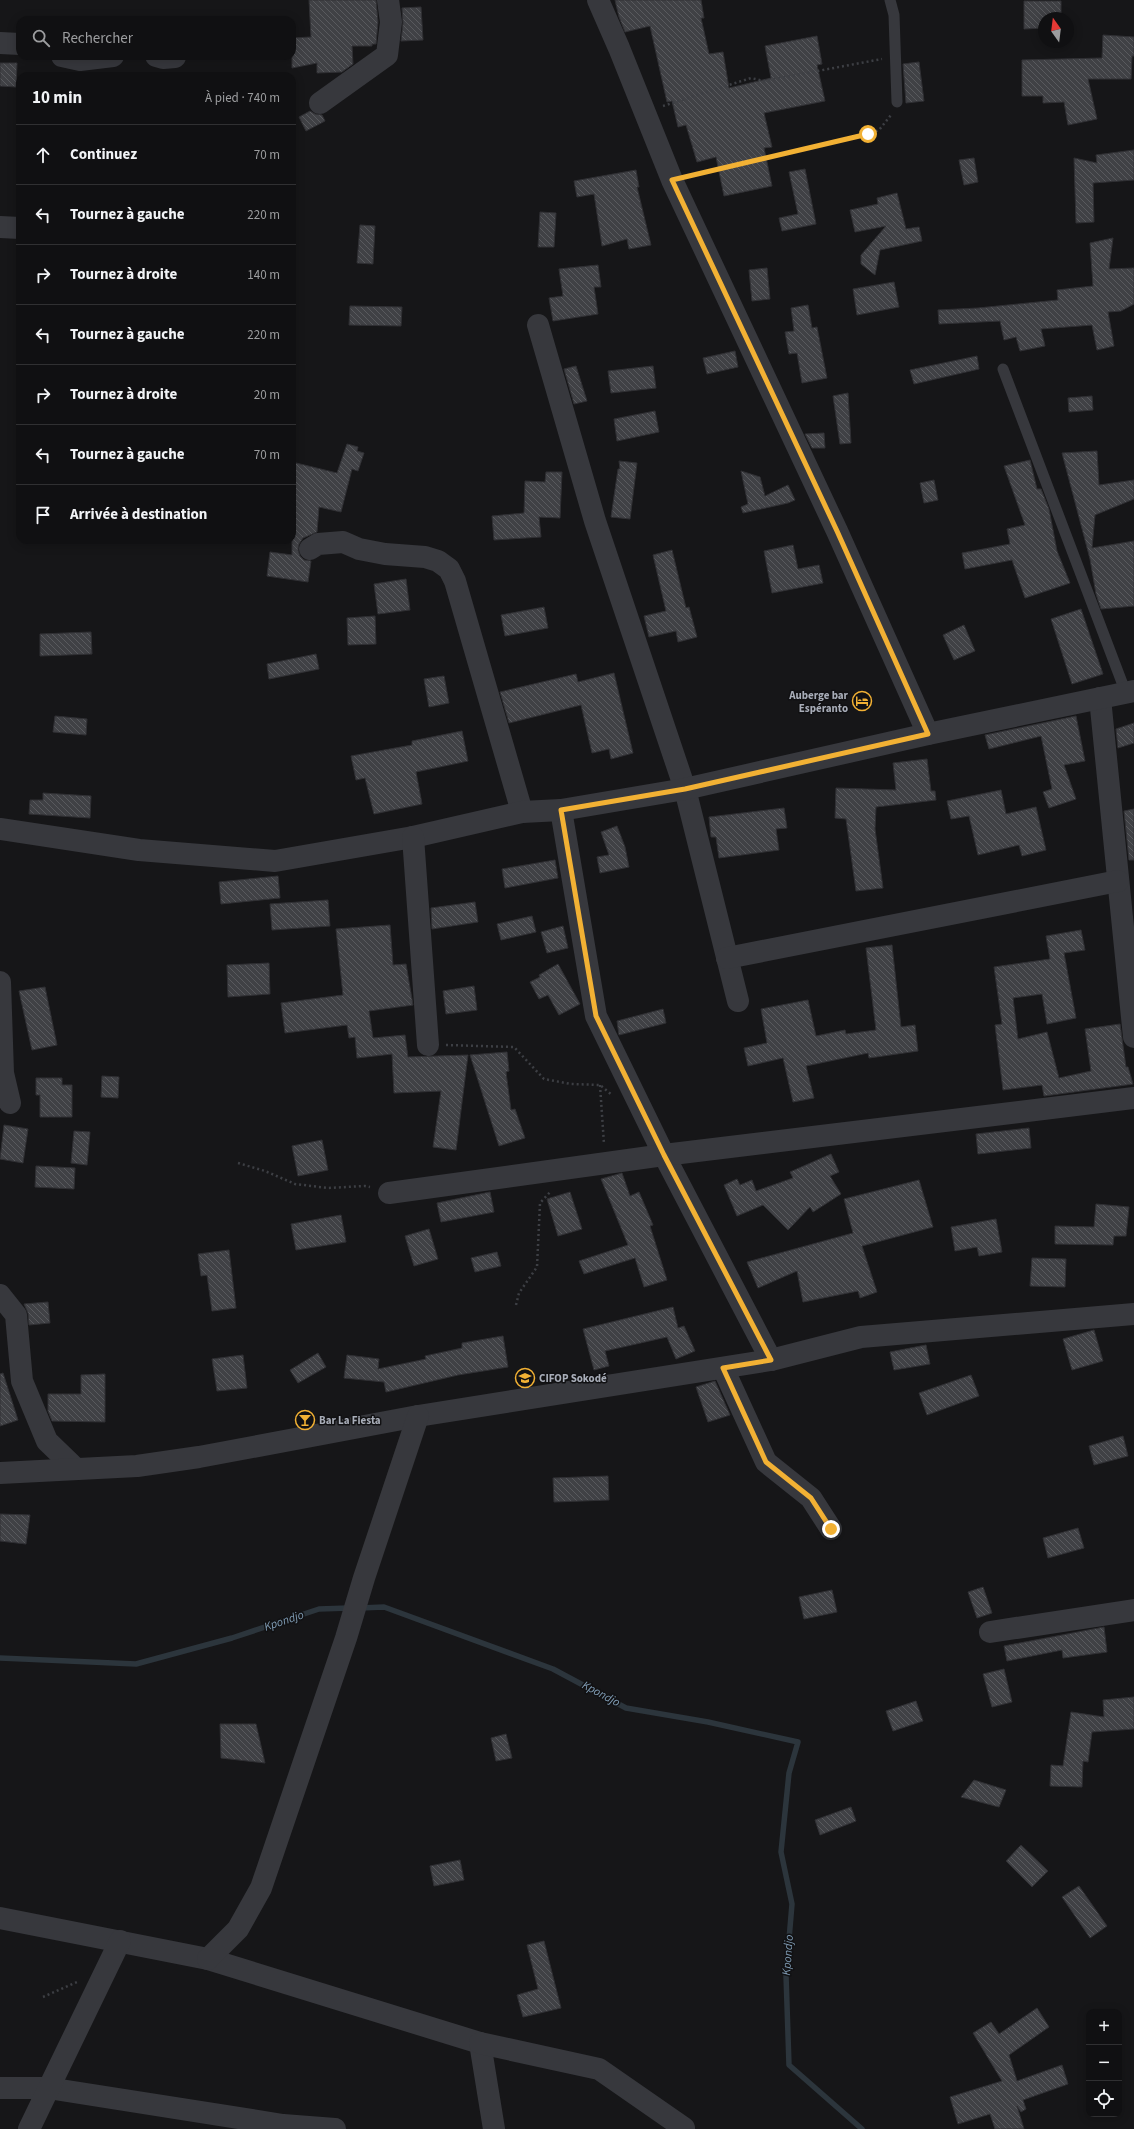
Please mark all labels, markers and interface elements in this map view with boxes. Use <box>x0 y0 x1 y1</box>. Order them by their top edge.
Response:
north arrow <box>1038 12 1074 48</box>
search box <box>16 16 296 60</box>
icon: search <box>30 27 52 49</box>
text: Rechercher <box>62 28 133 49</box>
text: 10 min <box>32 86 82 110</box>
text: À pied · 740 m <box>205 89 280 107</box>
route start <box>859 125 877 143</box>
icon: ahead <box>32 144 54 166</box>
text: Continuez <box>70 144 137 165</box>
text: 70 m <box>254 146 280 164</box>
icon: left <box>32 204 54 226</box>
text: Tournez à gauche <box>70 204 185 225</box>
text: 220 m <box>247 206 280 224</box>
icon: right <box>32 264 54 286</box>
text: Tournez à droite <box>70 264 177 285</box>
text: 140 m <box>247 266 280 284</box>
icon: left <box>32 324 54 346</box>
text: Tournez à gauche <box>70 324 185 345</box>
text: 220 m <box>247 326 280 344</box>
icon: right <box>32 384 54 406</box>
text: Tournez à droite <box>70 384 177 405</box>
text: 20 m <box>254 386 280 404</box>
icon: left <box>32 444 54 466</box>
text: Tournez à gauche <box>70 444 185 465</box>
text: 70 m <box>254 446 280 464</box>
icon: arrive <box>32 504 54 526</box>
text: Arrivée à destination <box>70 504 207 525</box>
place label: Auberge bar Espéranto <box>788 688 849 716</box>
hotel icon: Auberge bar Espéranto <box>851 690 873 712</box>
school or university icon: CIFOP Sokodé <box>514 1367 536 1389</box>
place label: CIFOP Sokodé <box>539 1371 607 1386</box>
bar icon: Bar La Fiesta <box>294 1409 316 1431</box>
place label: Bar La Fiesta <box>319 1413 381 1428</box>
route end <box>822 1520 840 1538</box>
water label: Kpondjo <box>262 1606 306 1636</box>
water label: Kpondjo <box>579 1677 623 1711</box>
water label: Kpondjo <box>778 1934 798 1976</box>
map controls <box>1086 2009 1122 2117</box>
button: + <box>1086 2009 1122 2045</box>
button: − <box>1086 2045 1122 2081</box>
button: locate <box>1086 2081 1122 2117</box>

